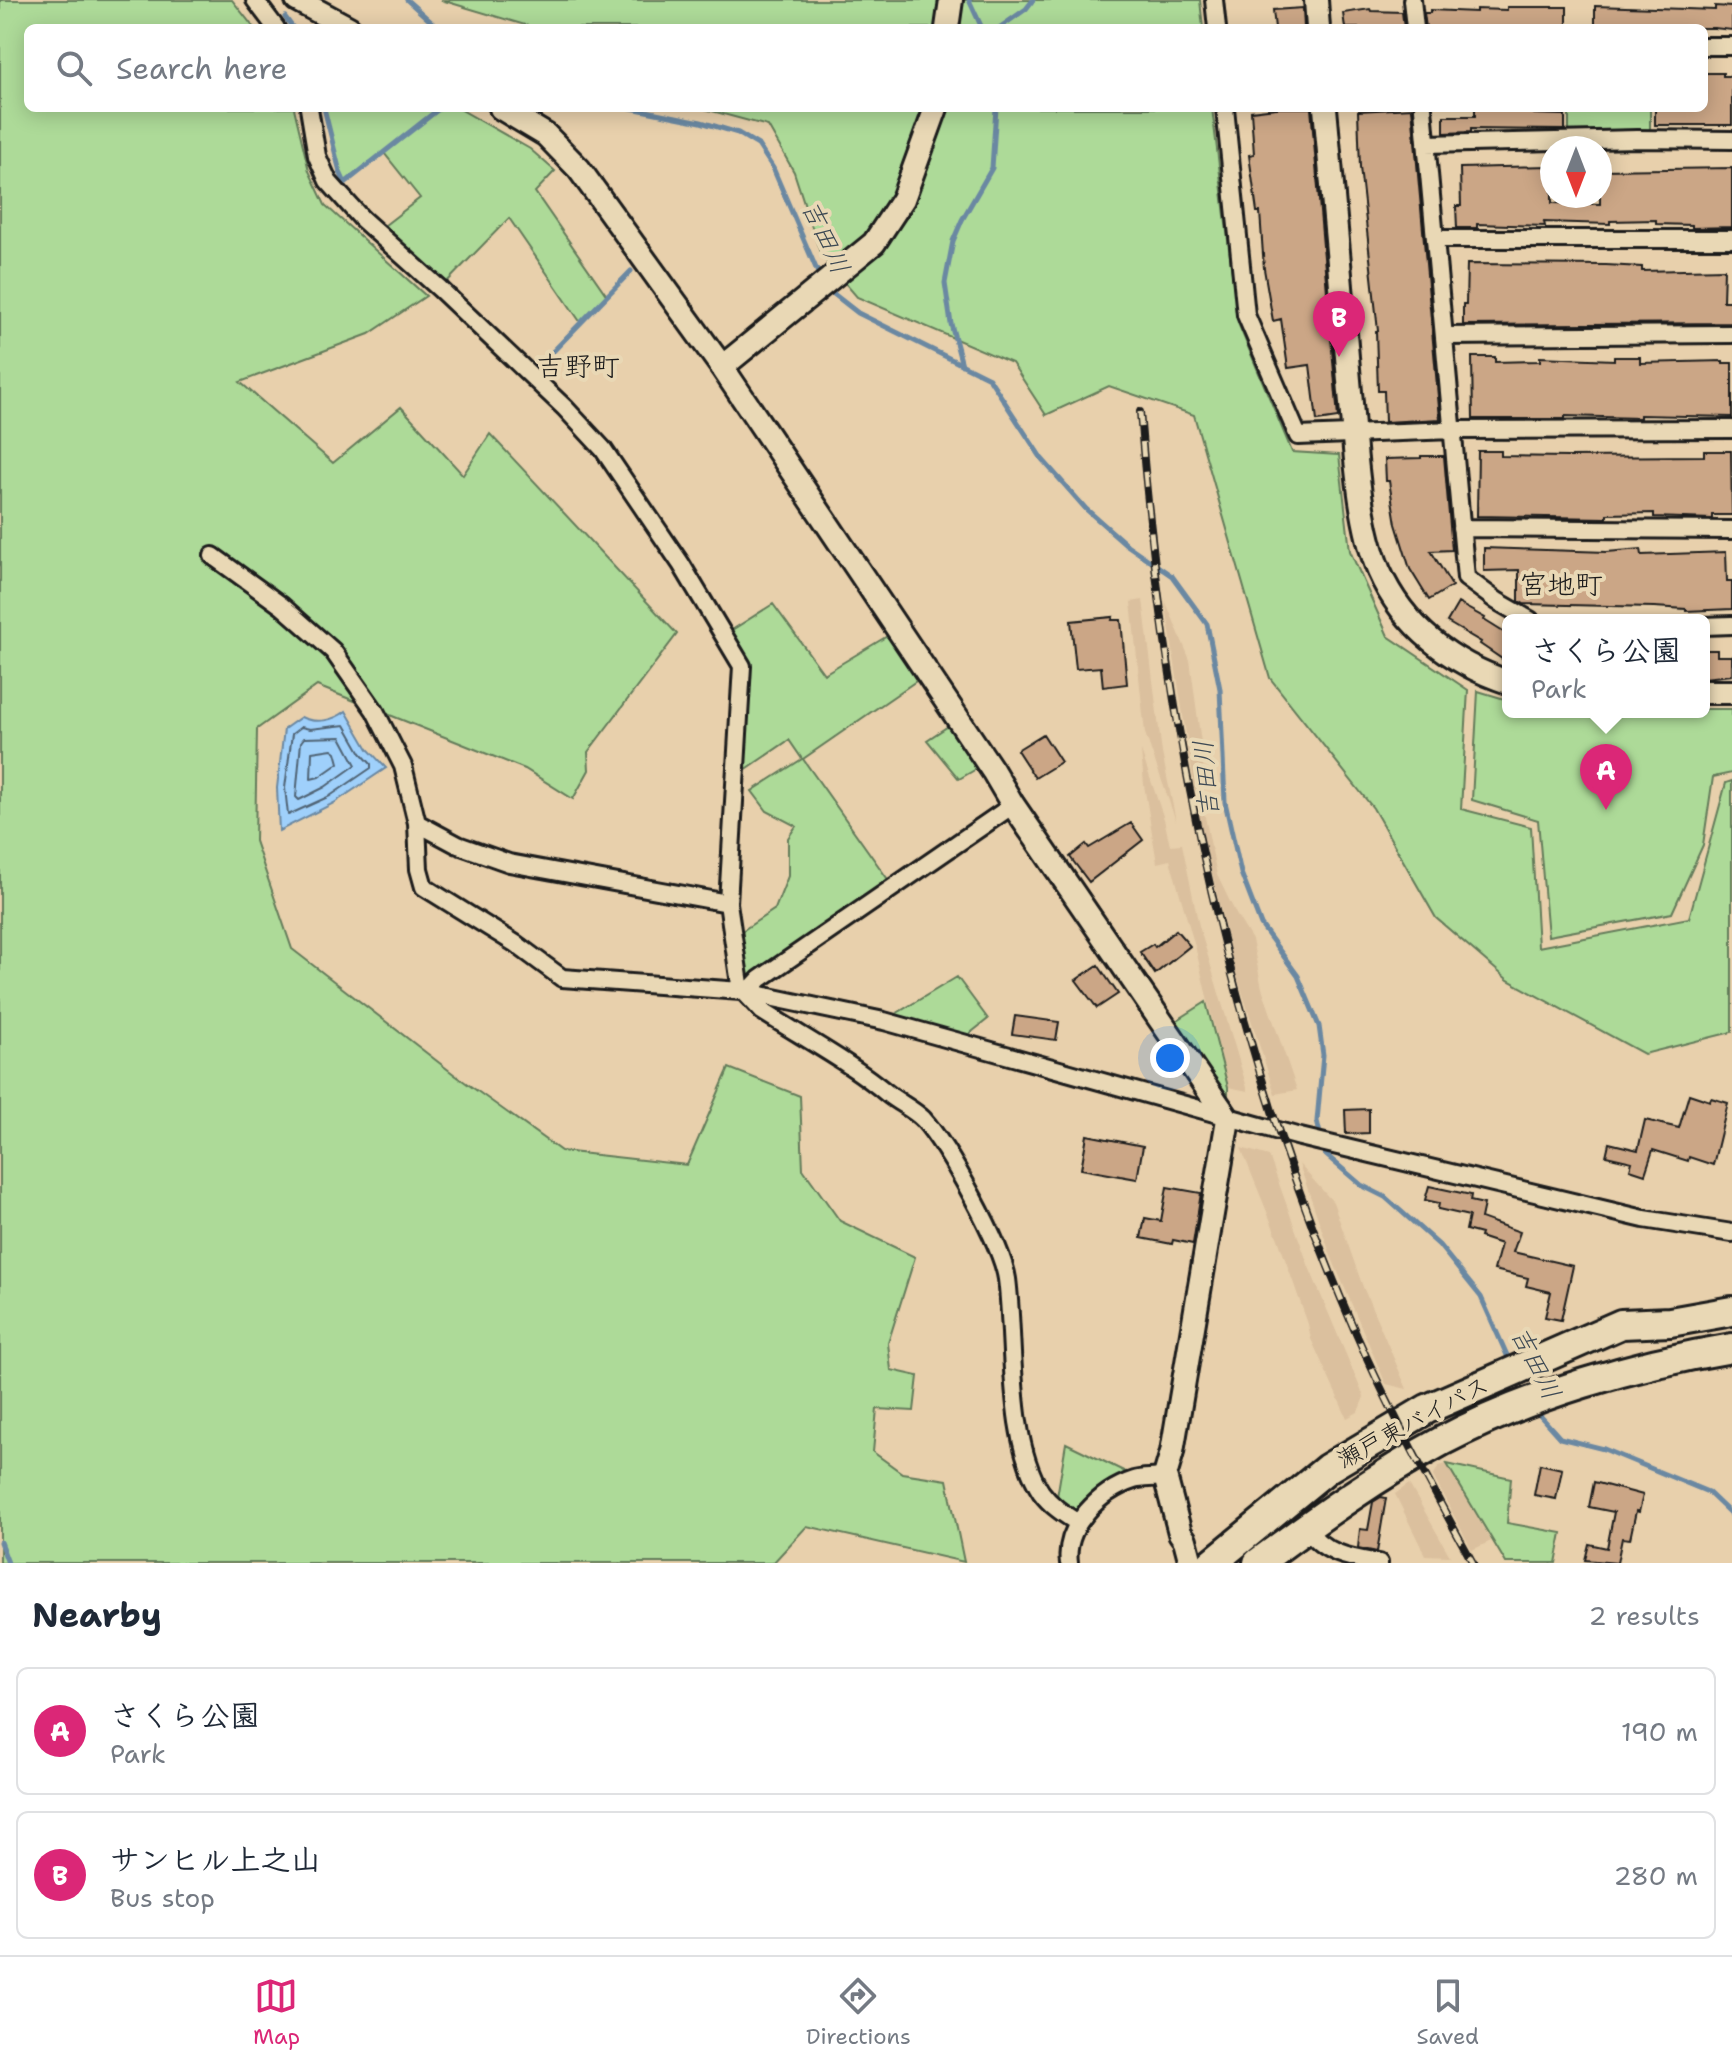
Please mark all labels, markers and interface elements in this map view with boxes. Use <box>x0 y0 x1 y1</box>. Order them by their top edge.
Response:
search box <box>24 24 1708 112</box>
icon: search <box>52 46 96 90</box>
text: Search here <box>116 48 287 89</box>
north arrow <box>1540 136 1612 208</box>
water label: 吉田川 <box>794 194 859 280</box>
pin: B <box>1313 291 1365 357</box>
district label: 吉野町 <box>536 347 620 385</box>
district label: 宮地町 <box>1519 565 1603 603</box>
popup <box>1502 614 1710 718</box>
text: さくら公園 <box>1531 630 1681 671</box>
text: Park <box>1531 671 1587 706</box>
water label: 吉田川 <box>1185 739 1226 819</box>
pin: A <box>1580 744 1632 810</box>
your location <box>1150 1038 1190 1078</box>
water label: 吉田川 <box>1503 1320 1570 1405</box>
street label: 瀬戸東バイパス <box>1332 1369 1494 1475</box>
text: Nearby <box>32 1592 162 1638</box>
text: 2 results <box>1588 1598 1700 1633</box>
text: さくら公園 <box>110 1695 260 1736</box>
text: A <box>50 1714 70 1749</box>
text: 190 m <box>1621 1714 1698 1749</box>
text: Park <box>110 1736 166 1771</box>
text: サンヒル上之山 <box>110 1839 321 1880</box>
text: B <box>52 1858 68 1893</box>
text: 280 m <box>1613 1858 1698 1893</box>
text: Bus stop <box>110 1880 215 1915</box>
tab: Map <box>253 1974 300 2051</box>
tab: Directions <box>806 1974 911 2051</box>
tab: Saved <box>1417 1974 1479 2051</box>

